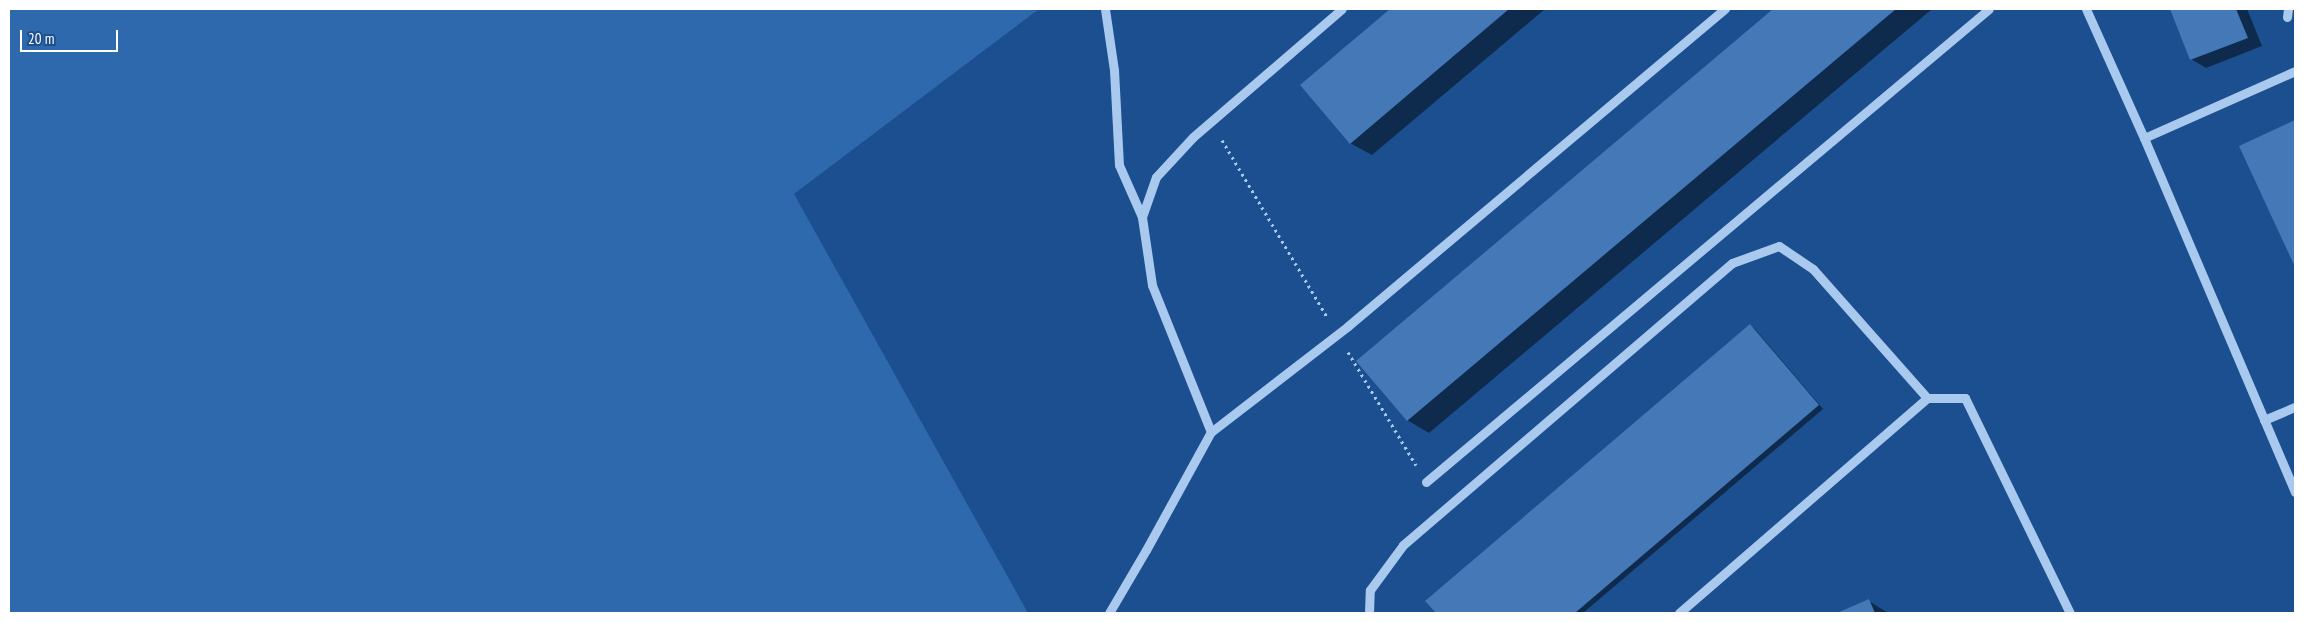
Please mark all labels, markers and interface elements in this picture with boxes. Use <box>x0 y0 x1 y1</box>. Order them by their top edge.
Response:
scale bar <box>22 20 120 52</box>
text: 20 m <box>28 29 54 48</box>

